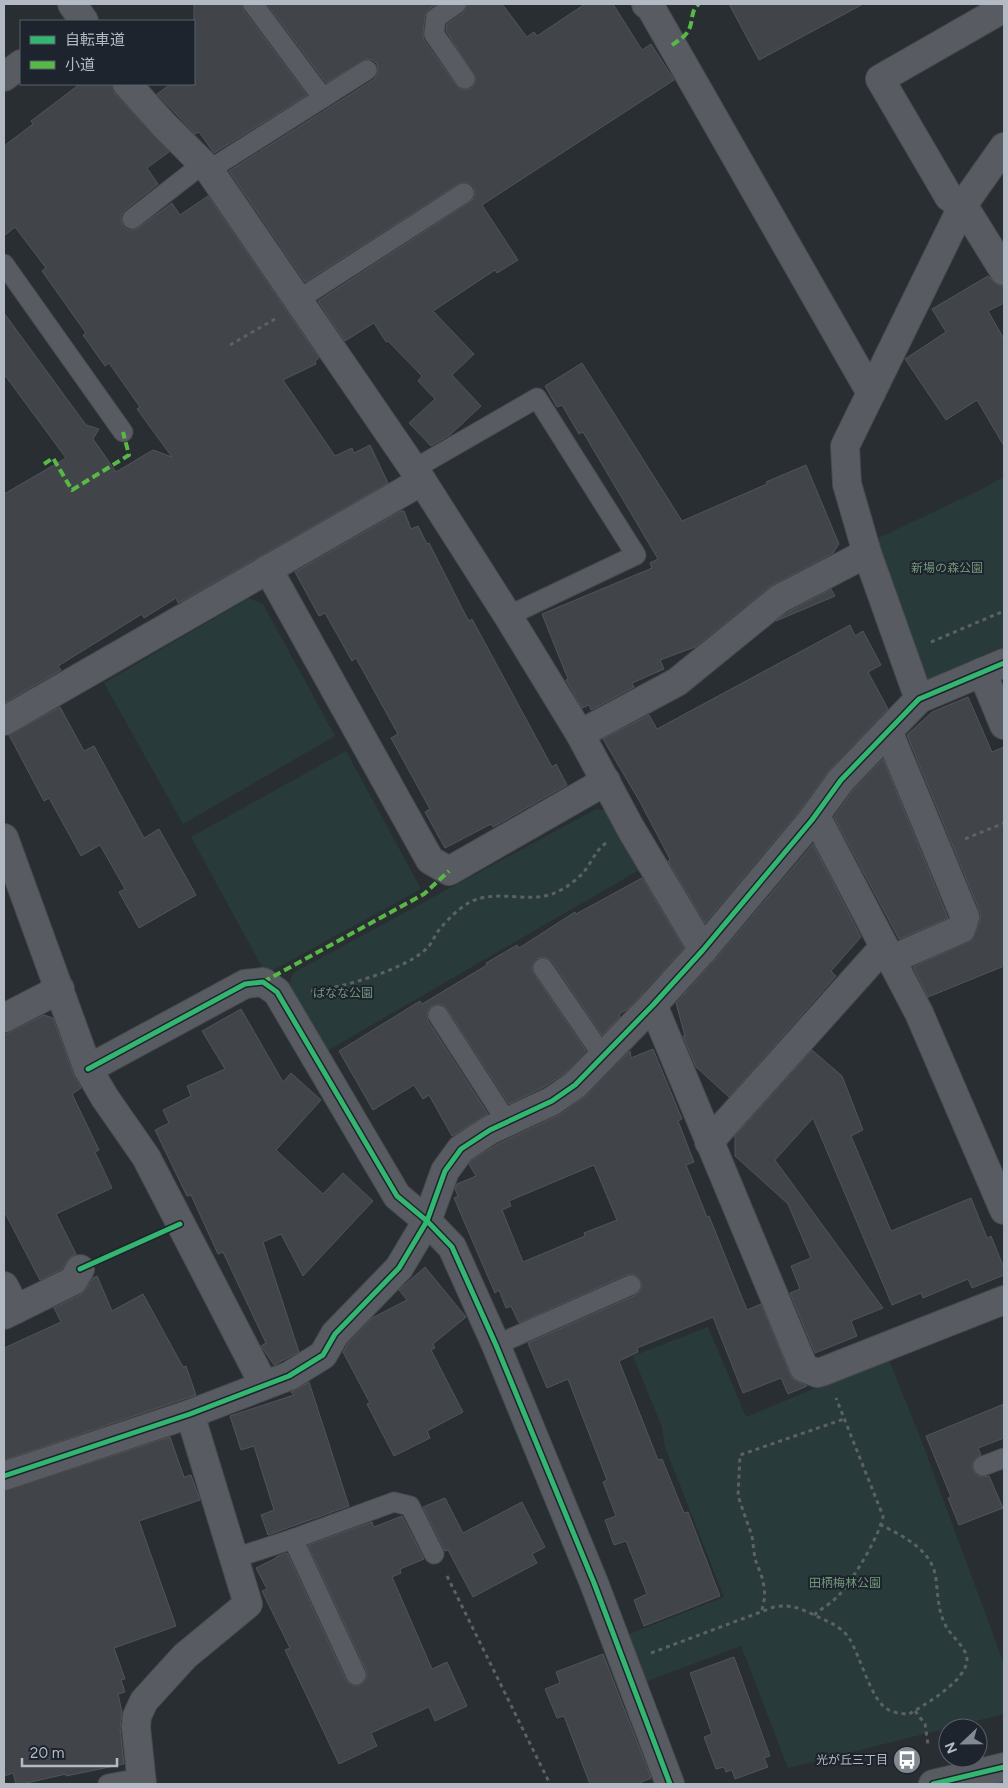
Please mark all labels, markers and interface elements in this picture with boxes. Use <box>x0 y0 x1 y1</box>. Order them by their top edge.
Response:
legend <box>20 20 195 85</box>
text: 自転車道 <box>65 31 125 49</box>
text: 小道 <box>65 56 95 74</box>
park label: 新場の森公園 <box>911 561 983 575</box>
park label: ばなな公園 <box>313 986 373 1000</box>
park label: 田柄梅林公園 <box>809 1576 881 1590</box>
north arrow <box>938 1718 988 1768</box>
scale bar <box>22 1736 118 1768</box>
text: N <box>942 1739 961 1756</box>
text: 20 m <box>30 1744 64 1762</box>
bus stop icon: 光が丘三丁目 <box>892 1745 922 1775</box>
place label: 光が丘三丁目 <box>816 1753 888 1767</box>

